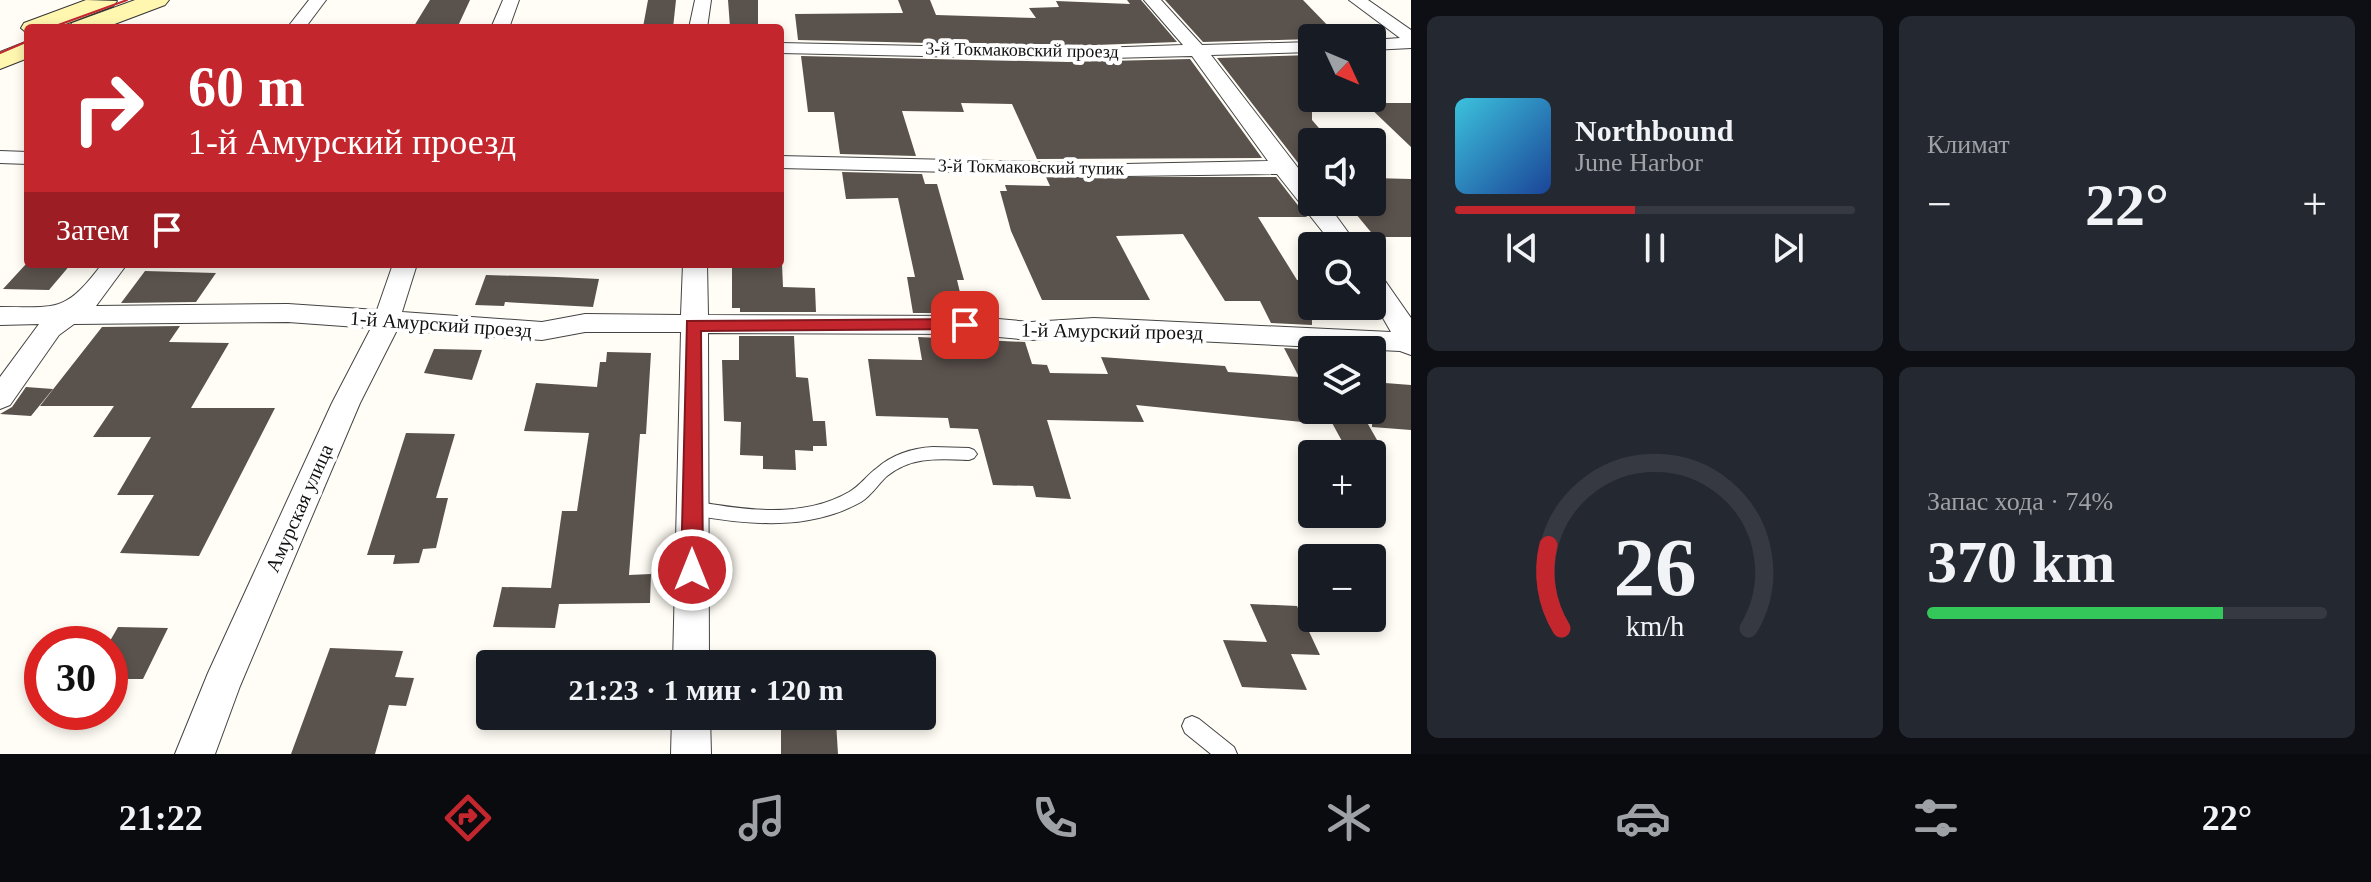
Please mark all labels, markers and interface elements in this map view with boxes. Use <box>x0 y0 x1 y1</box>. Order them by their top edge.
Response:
north arrow <box>1298 24 1386 112</box>
map controls <box>1298 24 1386 632</box>
street label: 3-й Токмаковский проезд <box>925 38 1119 62</box>
icon: right <box>56 56 160 160</box>
text: 60 m <box>188 56 305 118</box>
text: Northbound <box>1575 114 1733 147</box>
text: 1-й Амурский проезд <box>188 122 516 162</box>
button: sound <box>1298 128 1386 216</box>
text: Климат <box>1927 130 2010 159</box>
text: June Harbor <box>1575 148 1703 177</box>
street label: 3-й Токмаковский тупик <box>938 155 1124 179</box>
text: 22° <box>2085 172 2169 238</box>
text: − <box>1927 180 1952 229</box>
text: + <box>2302 180 2327 229</box>
icon: arrive <box>145 208 189 252</box>
text: Затем <box>56 213 129 246</box>
icon: previous <box>1500 226 1544 270</box>
icon: pause <box>1633 226 1677 270</box>
icon: next <box>1766 226 1810 270</box>
button: search <box>1298 232 1386 320</box>
pin <box>931 291 999 359</box>
icon: arrive <box>943 303 987 347</box>
street label: 1-й Амурский проезд <box>349 307 533 342</box>
street label: 1-й Амурский проезд <box>1021 318 1203 345</box>
button: layers <box>1298 336 1386 424</box>
street label: Амурская улица <box>261 440 338 576</box>
button: + <box>1298 440 1386 528</box>
text: Запас хода · 74% <box>1927 487 2113 516</box>
text: 26 <box>1613 520 1697 612</box>
position arrow <box>650 528 734 612</box>
text: 370 km <box>1927 529 2115 595</box>
button: − <box>1298 544 1386 632</box>
text: km/h <box>1626 611 1684 642</box>
speed limit sign: 30 <box>24 626 128 730</box>
text: 21:23 · 1 мин · 120 m <box>569 673 844 706</box>
icon: directions <box>440 790 496 846</box>
icon: music <box>734 790 790 846</box>
icon: phone <box>1027 790 1083 846</box>
icon: climate <box>1321 790 1377 846</box>
icon: car <box>1615 790 1671 846</box>
icon: filters <box>1908 790 1964 846</box>
text: 21:22 <box>119 798 203 838</box>
text: 22° <box>2202 798 2252 838</box>

